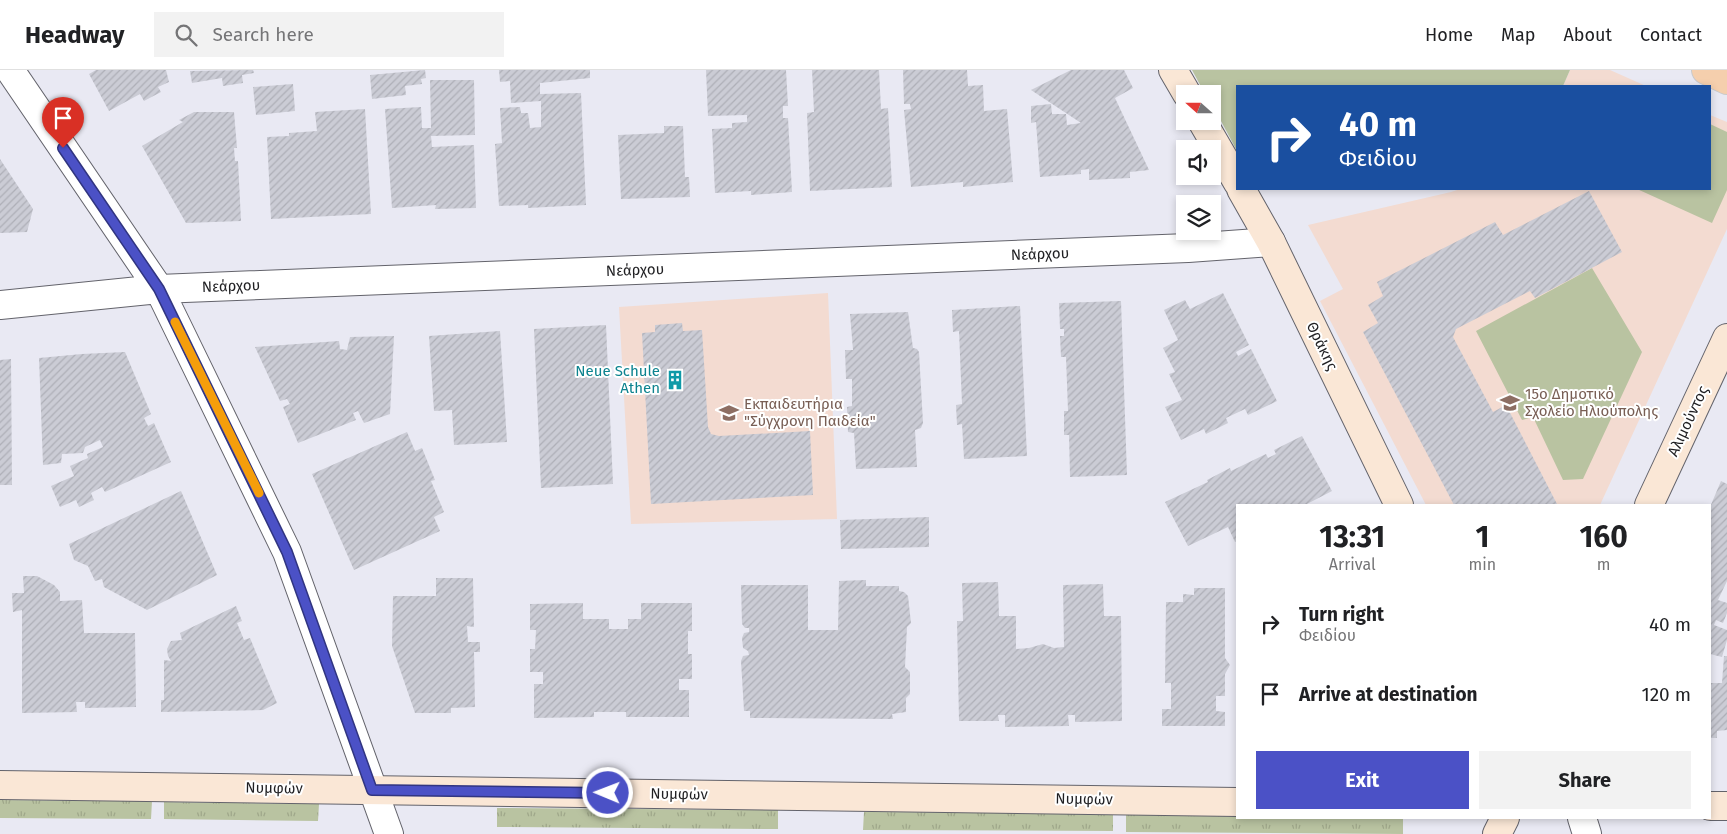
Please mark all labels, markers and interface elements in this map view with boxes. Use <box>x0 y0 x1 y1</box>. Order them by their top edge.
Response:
search box <box>154 12 504 57</box>
text: Headway <box>25 21 124 49</box>
icon: search <box>172 21 200 49</box>
text: Search here <box>212 23 314 46</box>
text: Home <box>1425 24 1473 46</box>
text: Map <box>1501 24 1535 46</box>
text: About <box>1563 24 1612 46</box>
text: Contact <box>1640 24 1702 46</box>
north arrow <box>1176 85 1221 130</box>
map controls <box>1176 85 1221 240</box>
pin <box>42 97 84 148</box>
text: 40 m <box>1339 103 1417 145</box>
icon: arrive <box>49 104 77 132</box>
icon: right <box>1256 105 1321 170</box>
button: sound <box>1176 140 1221 185</box>
text: Φειδίου <box>1339 145 1417 172</box>
button: layers <box>1176 195 1221 240</box>
street label: Νεάρχου <box>1011 244 1069 264</box>
street label: Νεάρχου <box>606 260 664 280</box>
street label: Νεάρχου <box>202 276 260 296</box>
street label: Θράκης <box>1303 319 1341 373</box>
place label: Neue Schule Athen <box>575 362 660 397</box>
building icon: Neue Schule Athen <box>664 369 686 391</box>
street label: Αλιμούντος <box>1664 383 1712 459</box>
place label: 15ο Δημοτικό Σχολείο Ηλιούπολης <box>1525 385 1658 420</box>
school or university icon: 15ο Δημοτικό Σχολείο Ηλιούπολης <box>1499 392 1521 414</box>
place label: Εκπαιδευτήρια "Σύγχρονη Παιδεία" <box>744 395 876 430</box>
school or university icon: Εκπαιδευτήρια "Σύγχρονη Παιδεία" <box>718 402 740 424</box>
text: 13:31 <box>1319 519 1385 555</box>
text: 1 <box>1475 519 1489 555</box>
text: 160 <box>1579 519 1628 555</box>
text: Arrival <box>1329 555 1376 574</box>
text: min <box>1469 555 1496 574</box>
text: m <box>1597 555 1610 574</box>
text: Turn right <box>1299 603 1384 626</box>
icon: right <box>1256 610 1284 638</box>
text: 40 m <box>1649 613 1691 636</box>
text: Φειδίου <box>1299 626 1356 645</box>
icon: arrive <box>1256 680 1284 708</box>
text: Arrive at destination <box>1299 683 1478 706</box>
text: 120 m <box>1641 683 1691 706</box>
button: Exit <box>1256 751 1469 809</box>
button: Share <box>1479 751 1691 809</box>
position arrow <box>581 766 633 818</box>
street label: Νυμφών <box>245 778 304 798</box>
street label: Νυμφών <box>650 784 709 804</box>
street label: Νυμφών <box>1055 789 1114 809</box>

